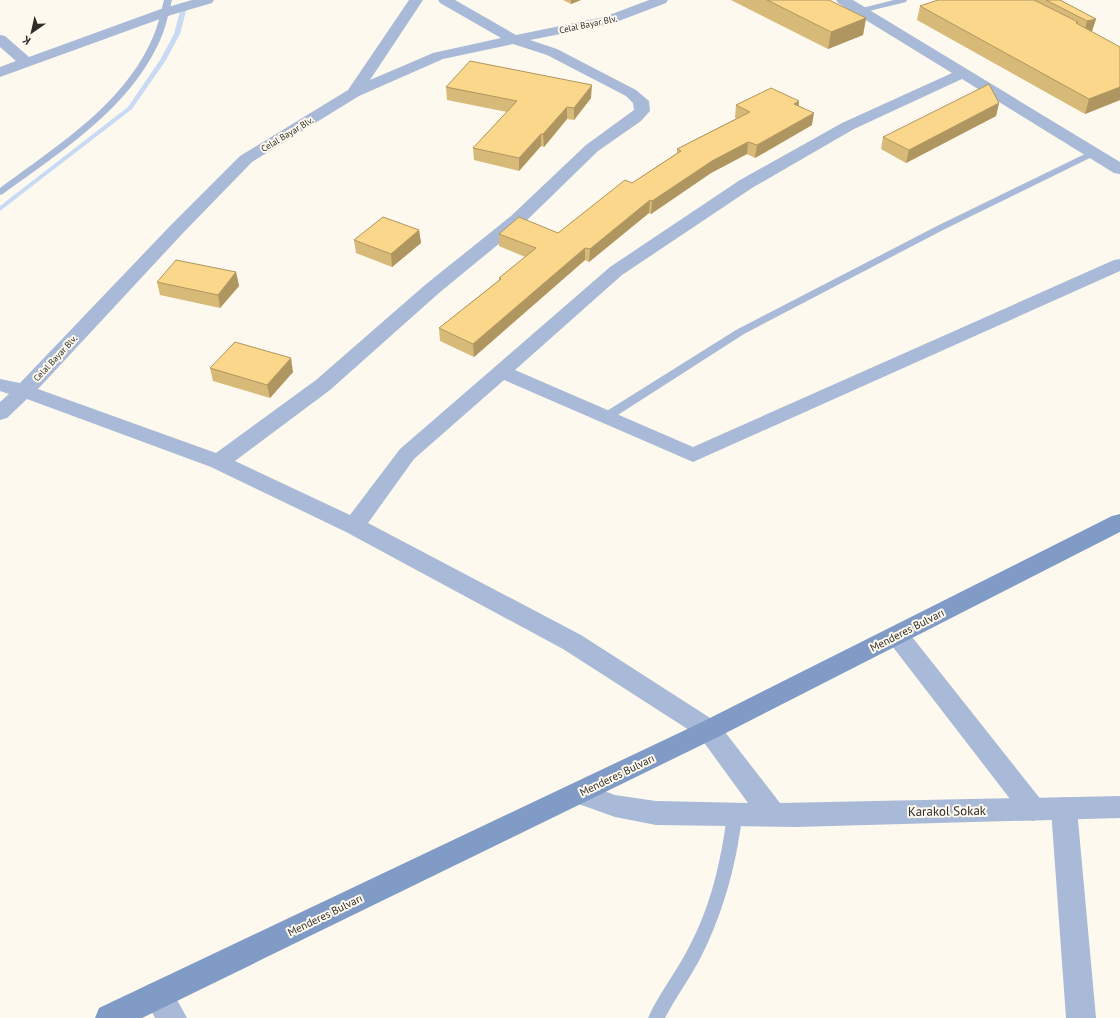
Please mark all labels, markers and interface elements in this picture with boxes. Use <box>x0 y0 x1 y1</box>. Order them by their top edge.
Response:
north arrow <box>12 12 52 52</box>
street label: Celal Bayar Blv. <box>558 12 618 36</box>
text: K <box>20 32 33 48</box>
street label: Celal Bayar Blv. <box>259 114 315 154</box>
street label: Celal Bayar Blv. <box>31 333 79 383</box>
street label: Menderes Bulvarı <box>867 605 947 655</box>
street label: Menderes Bulvarı <box>577 751 657 799</box>
street label: Karakol Sokak <box>908 802 987 820</box>
street label: Menderes Bulvarı <box>285 891 365 939</box>

